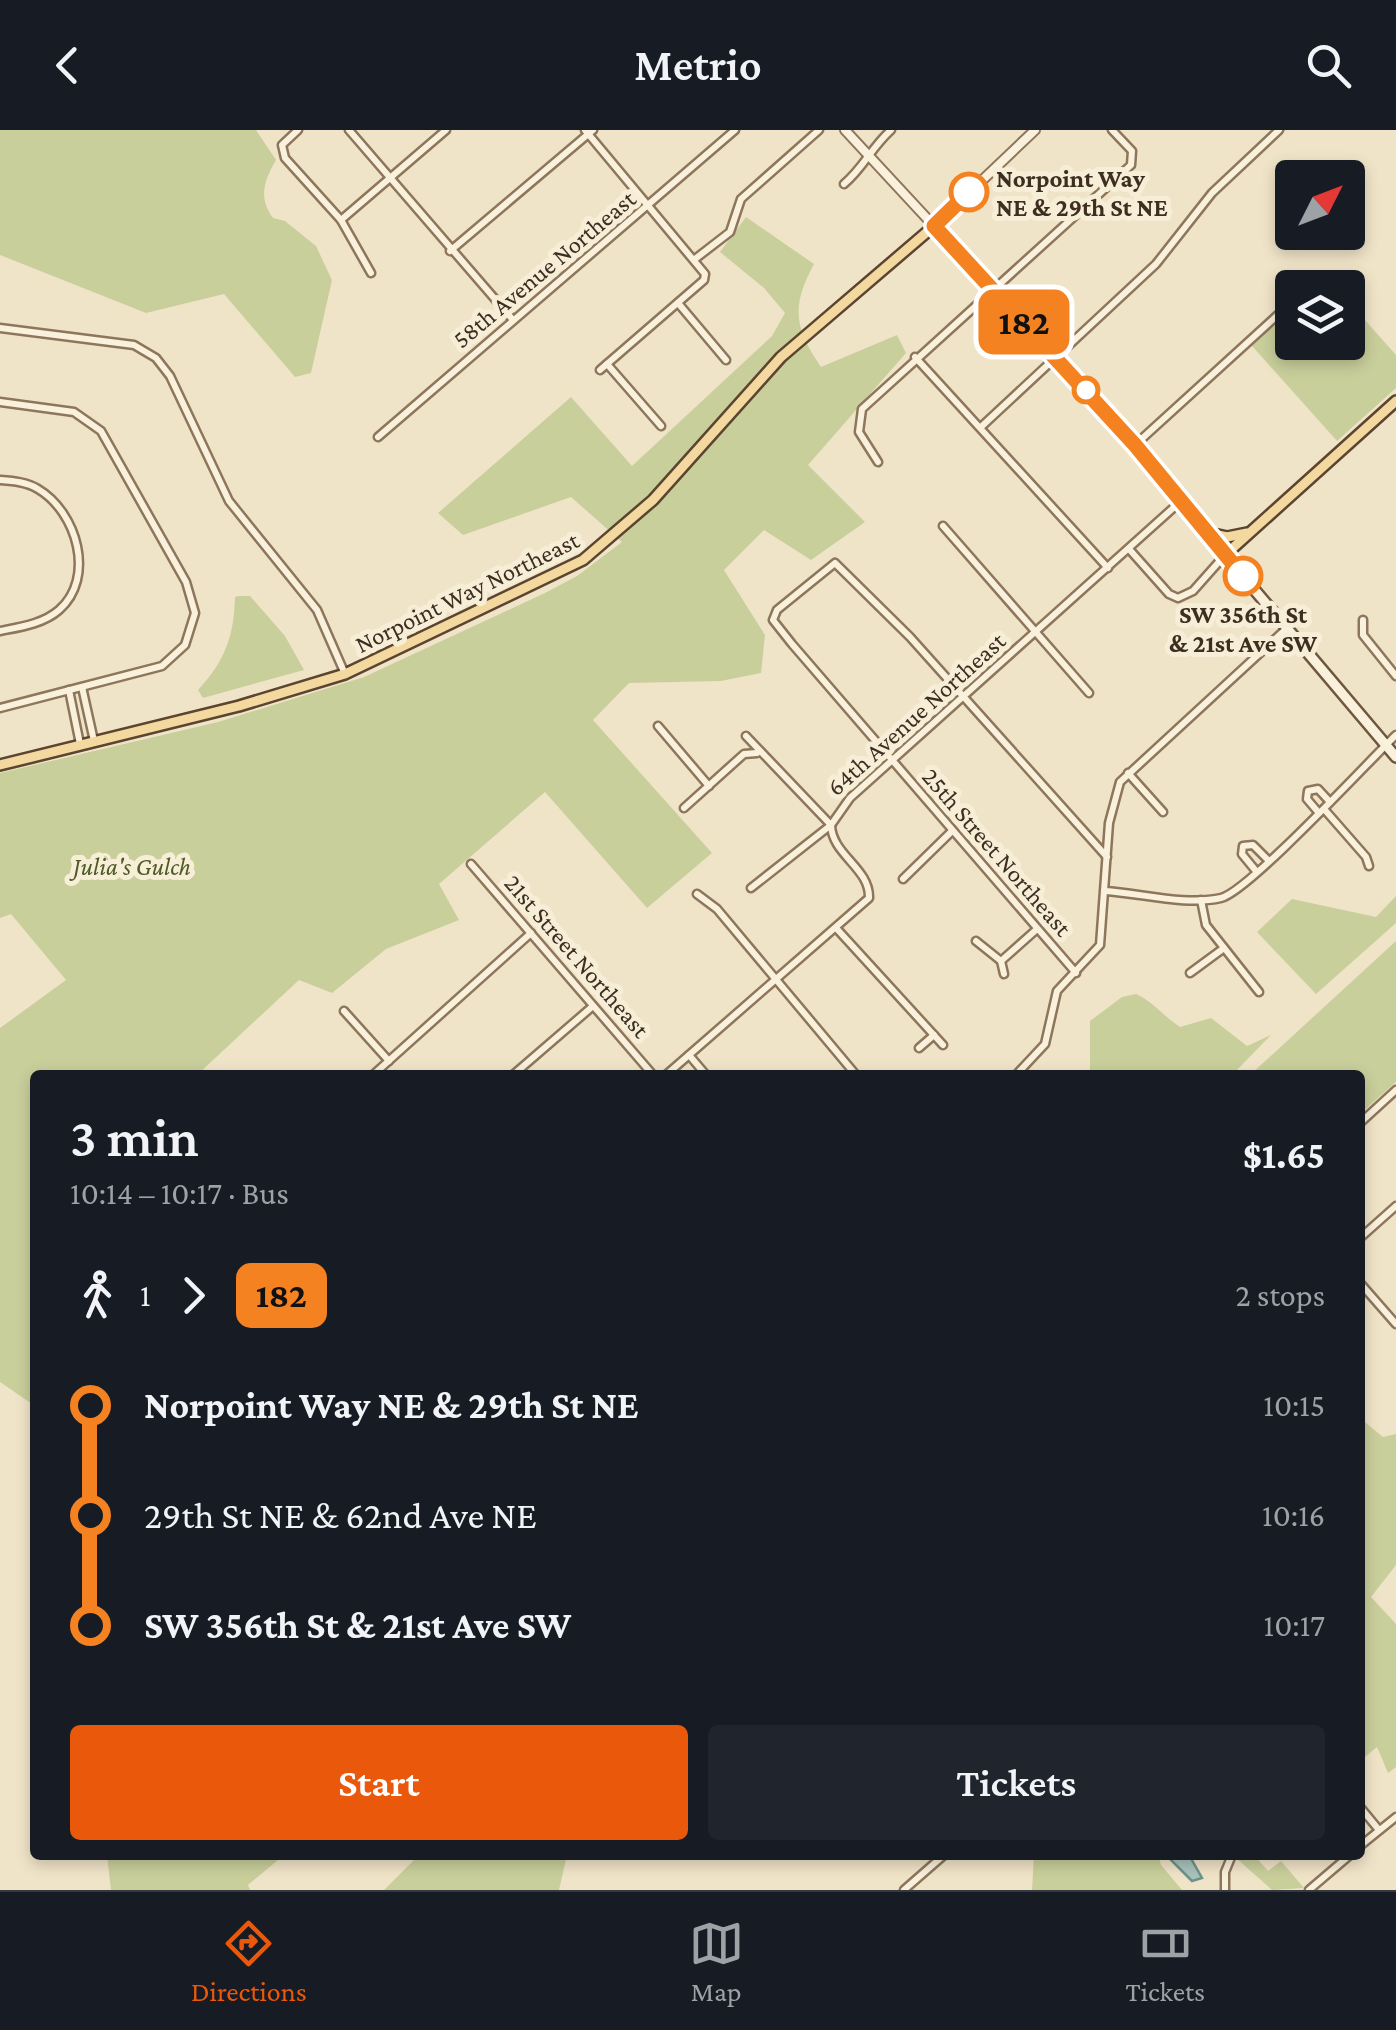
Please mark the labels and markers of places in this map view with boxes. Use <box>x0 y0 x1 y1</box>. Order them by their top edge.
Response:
place label: Norpoint Way NE & 29th St NE <box>996 165 1168 221</box>
marker: Norpoint Way NE & 29th St NE <box>950 173 988 211</box>
unlabelled marker <box>1073 377 1099 403</box>
marker: SW 356th St & 21st Ave SW <box>1224 557 1262 595</box>
place label: SW 356th St & 21st Ave SW <box>1169 601 1317 657</box>

